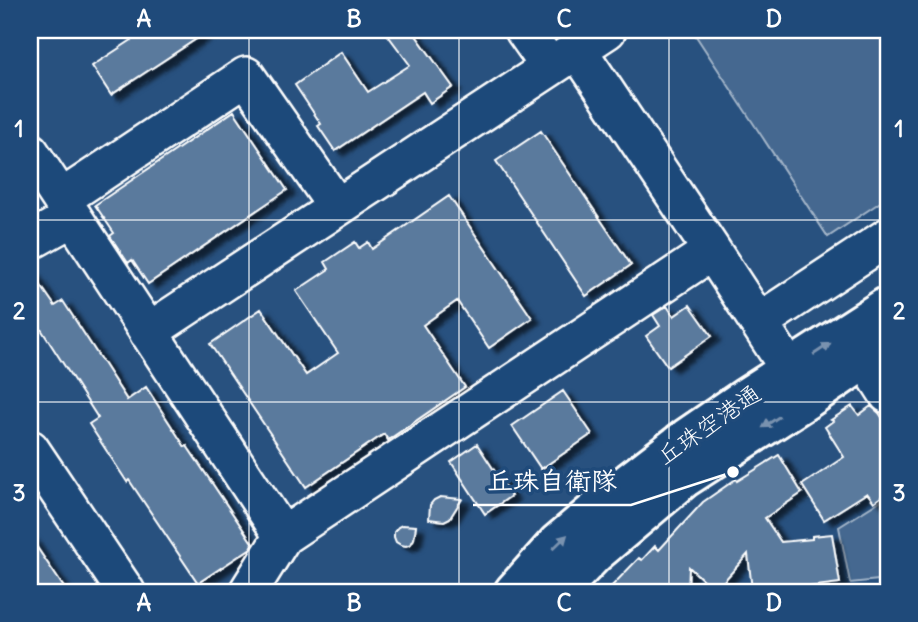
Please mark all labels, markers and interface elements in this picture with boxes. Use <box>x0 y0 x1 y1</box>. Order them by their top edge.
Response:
text: A <box>137 4 152 33</box>
text: B <box>346 4 362 33</box>
text: C <box>556 4 572 33</box>
text: D <box>766 4 782 33</box>
text: 1 <box>14 114 24 143</box>
text: 1 <box>894 114 904 143</box>
text: 2 <box>13 296 26 325</box>
text: 2 <box>893 296 906 325</box>
one-way arrow <box>812 343 832 356</box>
street label: 丘珠空港通 <box>651 377 766 471</box>
one-way arrow <box>761 415 780 428</box>
callout: 丘珠自衛隊 <box>473 458 631 505</box>
text: 丘珠自衛隊 <box>487 464 617 497</box>
text: 3 <box>12 478 26 507</box>
text: 3 <box>892 478 906 507</box>
one-way arrow <box>551 535 568 551</box>
text: A <box>137 588 152 617</box>
text: B <box>346 588 362 617</box>
text: C <box>556 588 572 617</box>
text: D <box>766 588 782 617</box>

